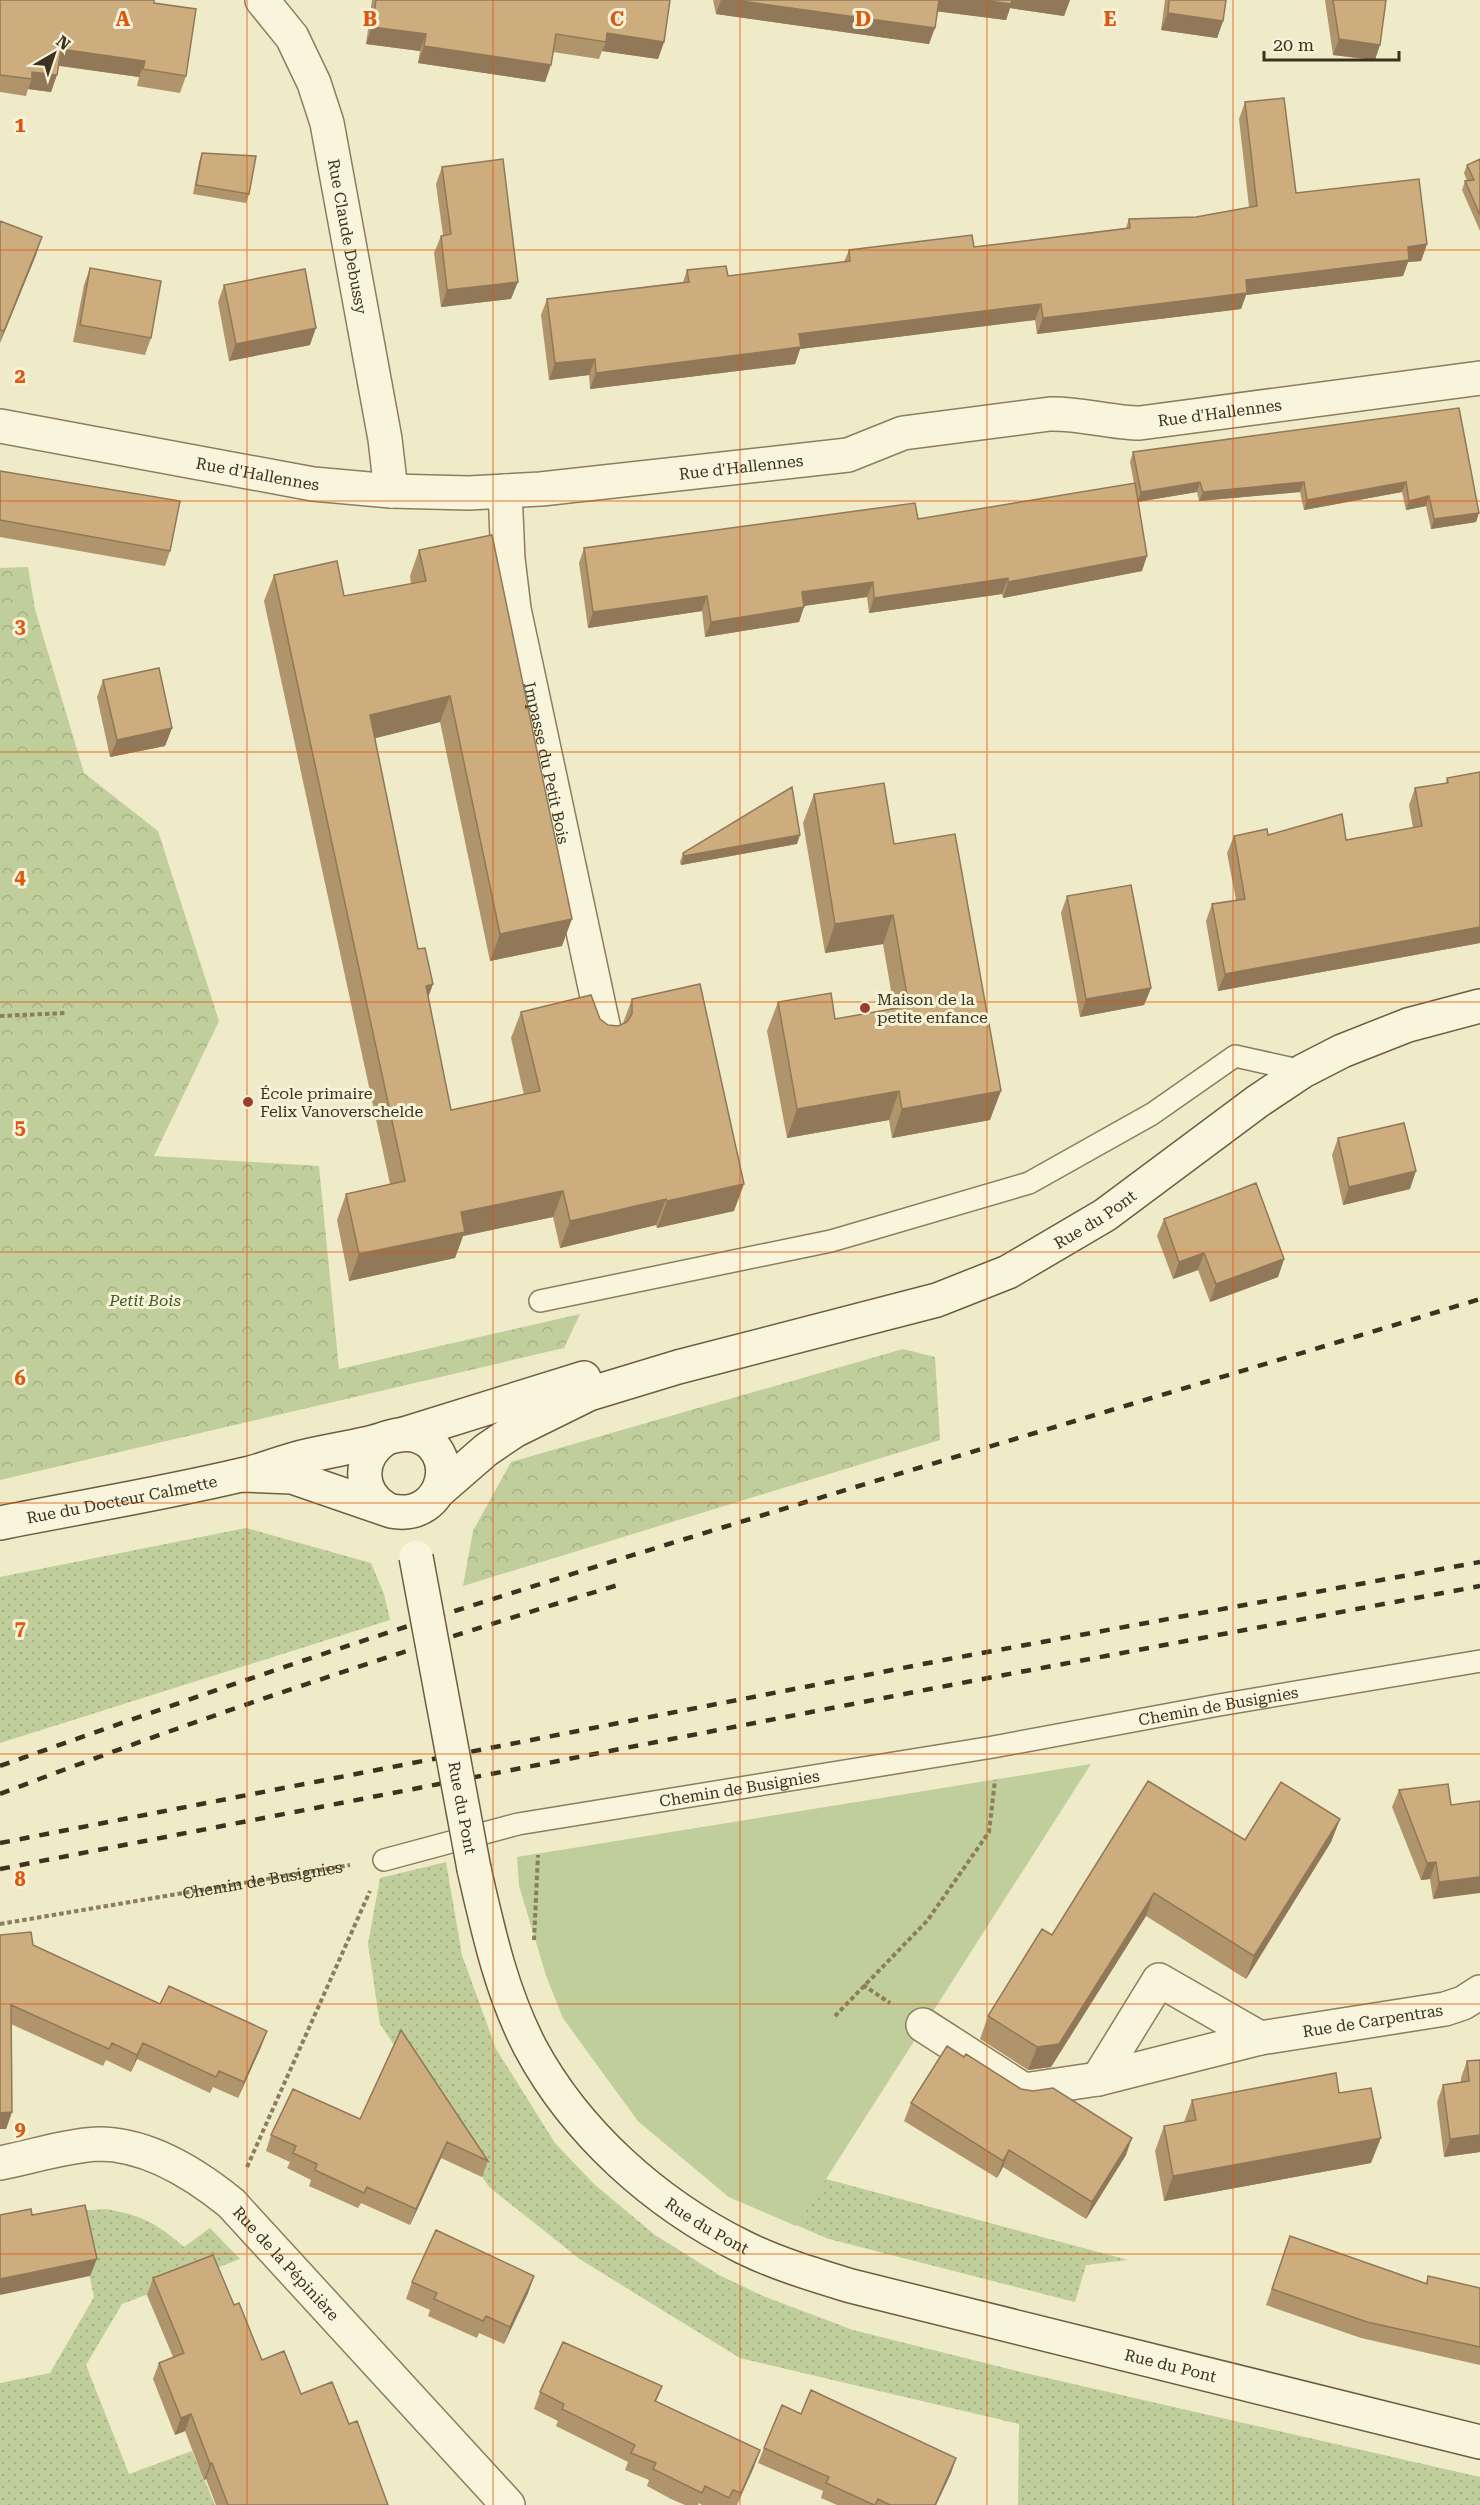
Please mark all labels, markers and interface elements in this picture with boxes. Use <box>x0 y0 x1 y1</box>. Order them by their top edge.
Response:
text: A <box>116 7 131 31</box>
text: B <box>363 7 377 31</box>
text: C <box>610 7 624 31</box>
text: D <box>855 7 871 31</box>
text: E <box>1104 7 1117 31</box>
north arrow <box>24 24 84 84</box>
scale bar <box>1264 24 1399 62</box>
text: N <box>52 31 74 54</box>
text: 20 m <box>1273 34 1314 55</box>
text: 1 <box>14 113 26 137</box>
street label: Rue Claude Debussy <box>324 157 371 316</box>
text: 2 <box>14 364 26 388</box>
street label: Rue d'Hallennes <box>1156 395 1283 430</box>
street label: Rue d'Hallennes <box>678 450 805 483</box>
street label: Rue d'Hallennes <box>194 453 320 494</box>
text: 3 <box>14 614 26 638</box>
street label: Impasse du Petit Bois <box>520 680 574 846</box>
text: 4 <box>14 865 26 889</box>
place label: Maison de la petite enfance <box>877 990 988 1027</box>
marker: Maison de la petite enfance <box>858 1001 872 1015</box>
place label: École primaire Felix Vanoverschelde <box>260 1084 423 1121</box>
marker: École primaire Felix Vanoverschelde <box>241 1095 255 1109</box>
text: 5 <box>14 1115 26 1139</box>
street label: Rue du Pont <box>1050 1186 1140 1252</box>
park label: Petit Bois <box>108 1291 181 1310</box>
text: 6 <box>14 1366 26 1390</box>
street label: Rue du Docteur Calmette <box>25 1471 219 1527</box>
text: 7 <box>14 1616 26 1640</box>
street label: Chemin de Busignies <box>1137 1682 1300 1729</box>
street label: Rue du Pont <box>445 1760 481 1856</box>
street label: Chemin de Busignies <box>658 1766 821 1810</box>
street label: Chemin de Busignies <box>181 1857 344 1903</box>
text: 8 <box>14 1867 26 1891</box>
street label: Rue de Carpentras <box>1301 2000 1445 2041</box>
text: 9 <box>14 2117 26 2141</box>
street label: Rue du Pont <box>662 2193 752 2258</box>
street label: Rue de la Pépinière <box>229 2202 343 2324</box>
street label: Rue du Pont <box>1123 2345 1219 2386</box>

